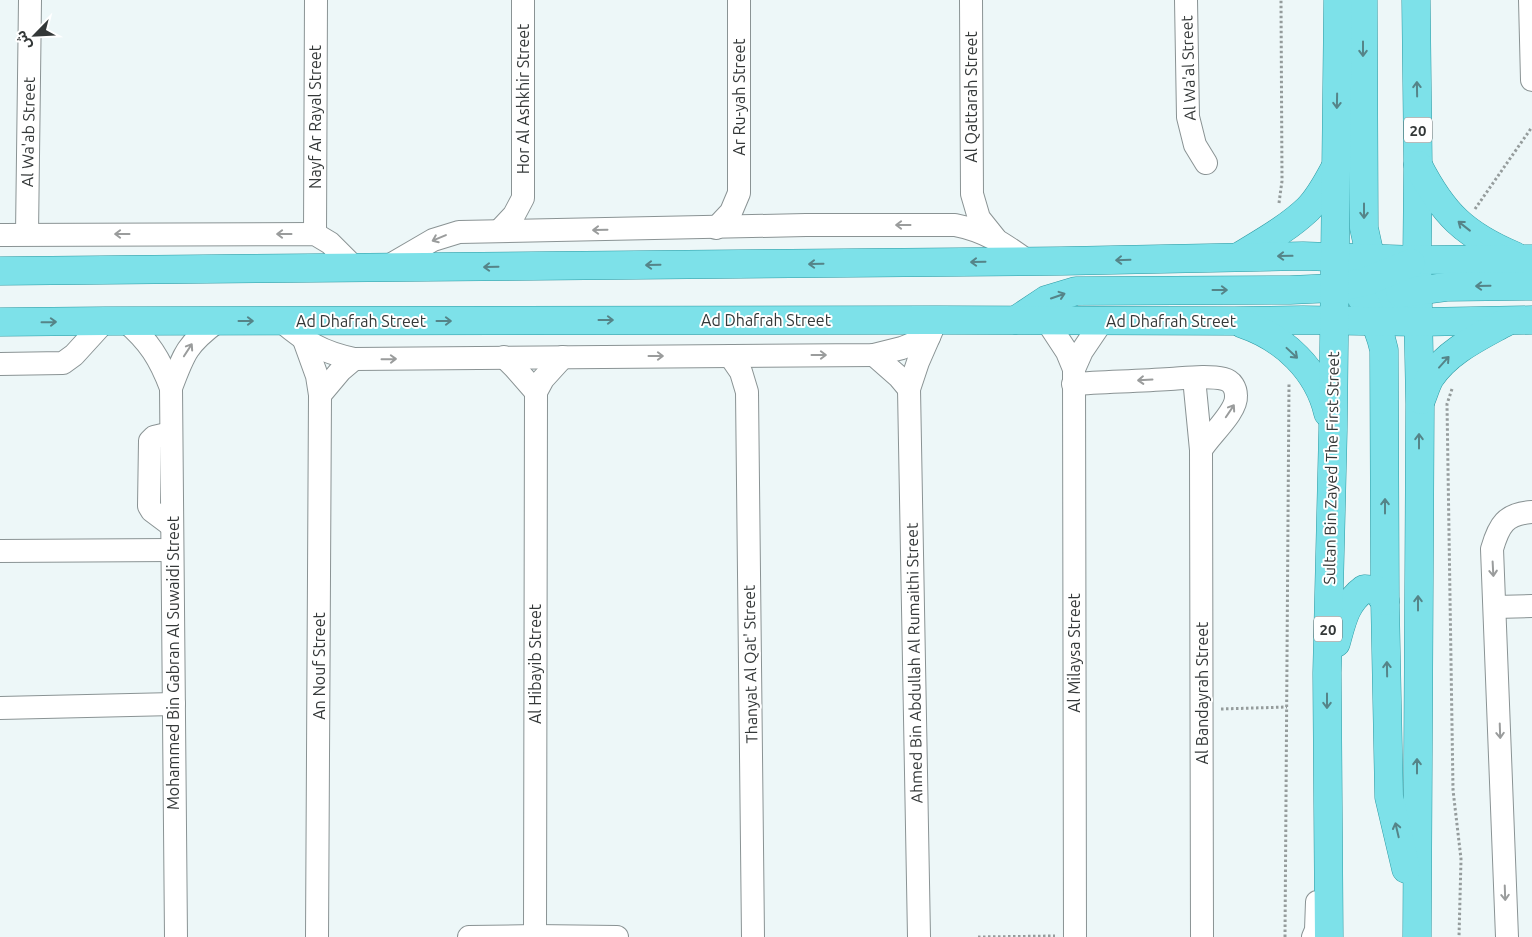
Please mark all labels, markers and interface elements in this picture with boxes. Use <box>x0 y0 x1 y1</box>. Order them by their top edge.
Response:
north arrow <box>10 10 60 60</box>
street label: Al Wa'al Street <box>1177 14 1199 121</box>
street label: Hor Al Ashkhir Street <box>514 23 532 174</box>
text: ش <box>12 28 34 52</box>
street label: Al Qattarah Street <box>962 31 980 163</box>
street label: Ar Ru-yah Street <box>730 38 748 156</box>
one-way arrow <box>1358 40 1368 56</box>
street label: Nayf Ar Rayal Street <box>306 44 324 189</box>
street label: Al Wa'ab Street <box>18 76 38 187</box>
one-way arrow <box>1412 81 1422 98</box>
one-way arrow <box>1332 92 1342 109</box>
road number: 20 <box>1404 118 1432 142</box>
one-way arrow <box>1359 202 1369 219</box>
one-way arrow <box>895 220 911 230</box>
one-way arrow <box>1458 221 1471 232</box>
one-way arrow <box>592 225 608 235</box>
one-way arrow <box>114 229 130 239</box>
one-way arrow <box>276 229 292 239</box>
one-way arrow <box>432 234 447 244</box>
one-way arrow <box>1277 251 1294 261</box>
one-way arrow <box>1115 255 1131 264</box>
one-way arrow <box>971 257 987 267</box>
one-way arrow <box>808 259 824 268</box>
one-way arrow <box>646 260 662 270</box>
one-way arrow <box>483 262 500 272</box>
one-way arrow <box>1476 281 1492 291</box>
one-way arrow <box>1212 285 1228 295</box>
one-way arrow <box>1050 291 1065 300</box>
street label: Ad Dhafrah Street <box>701 311 832 329</box>
street label: Ad Dhafrah Street <box>296 312 427 330</box>
street label: Ad Dhafrah Street <box>1106 312 1237 330</box>
one-way arrow <box>598 315 614 325</box>
one-way arrow <box>238 316 254 326</box>
one-way arrow <box>435 316 451 326</box>
one-way arrow <box>40 317 56 326</box>
one-way arrow <box>183 343 193 357</box>
one-way arrow <box>1285 347 1298 359</box>
one-way arrow <box>810 350 826 360</box>
one-way arrow <box>648 351 664 361</box>
street label: Sultan Bin Zayed The First Street <box>1320 351 1342 585</box>
one-way arrow <box>380 354 396 363</box>
one-way arrow <box>1438 356 1450 369</box>
one-way arrow <box>1138 376 1154 385</box>
one-way arrow <box>1225 404 1235 418</box>
one-way arrow <box>1414 433 1424 450</box>
one-way arrow <box>1380 499 1390 515</box>
street label: Mohammed Bin Gabran Al Suwaidi Street <box>164 515 182 810</box>
street label: Ahmed Bin Abdullah Al Rumaithi Street <box>903 522 925 803</box>
one-way arrow <box>1489 560 1498 576</box>
street label: Thanyat Al Qat' Street <box>740 584 760 743</box>
street label: Al Milaysa Street <box>1065 592 1083 713</box>
one-way arrow <box>1413 596 1423 612</box>
street label: Al Hibayib Street <box>526 603 544 724</box>
street label: An Nouf Street <box>310 612 328 720</box>
road number: 20 <box>1314 616 1342 642</box>
street label: Al Bandayrah Street <box>1193 621 1211 764</box>
one-way arrow <box>1382 661 1391 677</box>
one-way arrow <box>1322 693 1332 709</box>
one-way arrow <box>1495 723 1504 739</box>
one-way arrow <box>1412 758 1422 774</box>
one-way arrow <box>1392 823 1401 839</box>
one-way arrow <box>1501 885 1510 901</box>

